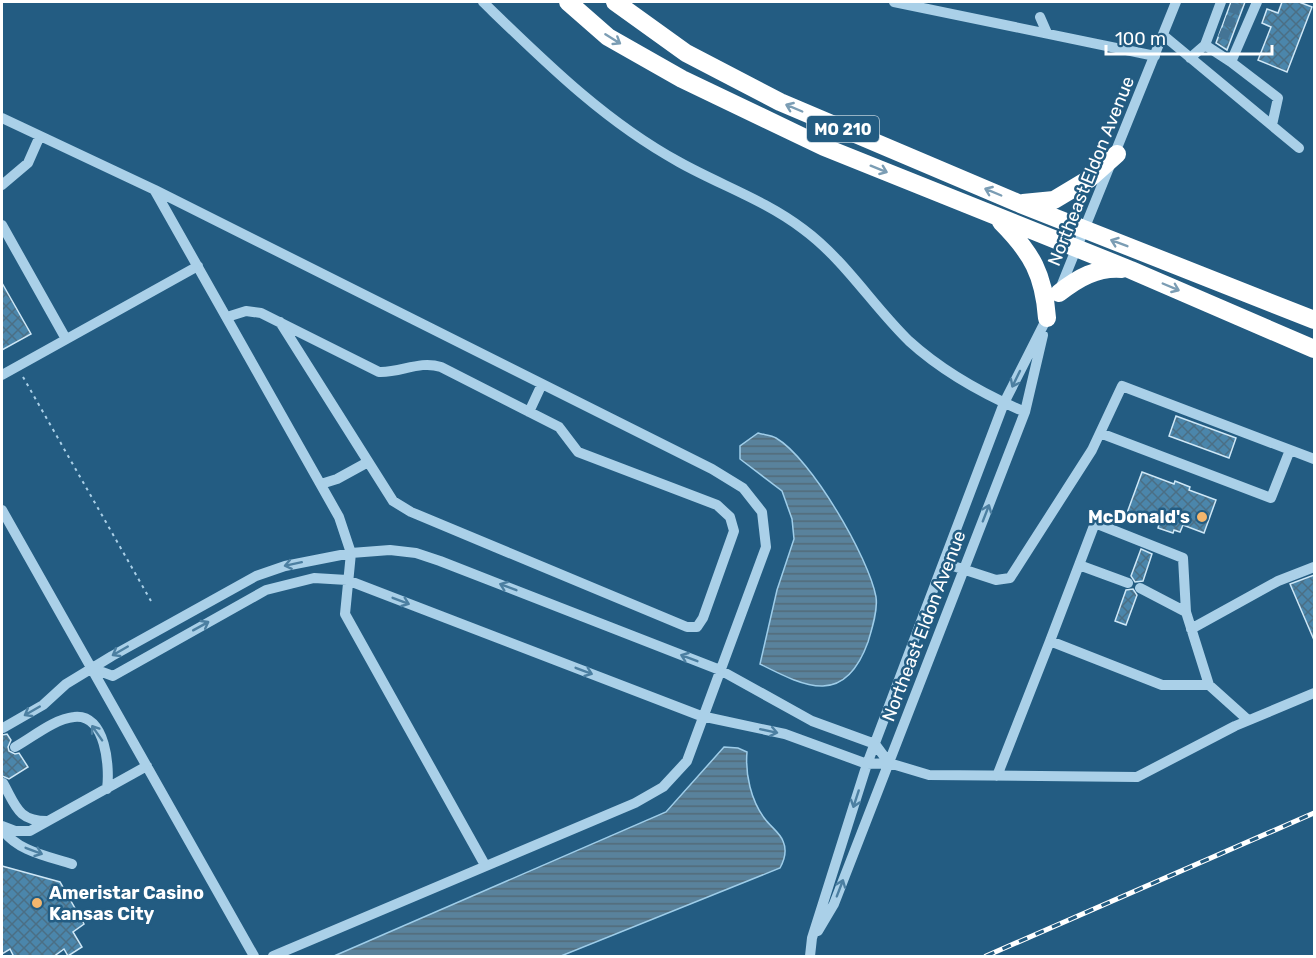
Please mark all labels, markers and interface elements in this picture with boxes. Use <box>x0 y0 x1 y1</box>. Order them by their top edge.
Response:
scale bar <box>1106 18 1272 56</box>
text: 100 m <box>1115 28 1166 50</box>
one-way arrow <box>604 33 620 45</box>
street label: Northeast Eldon Avenue <box>1043 73 1139 269</box>
one-way arrow <box>785 102 803 113</box>
road number: MO 210 <box>807 116 879 142</box>
one-way arrow <box>869 164 887 175</box>
one-way arrow <box>984 186 1002 197</box>
one-way arrow <box>1110 237 1129 248</box>
one-way arrow <box>1161 282 1179 294</box>
one-way arrow <box>1009 370 1021 388</box>
one-way arrow <box>981 504 992 522</box>
place label: McDonald's <box>1088 506 1190 528</box>
marker: McDonald's <box>1195 510 1209 524</box>
street label: Northeast Eldon Avenue <box>877 528 971 724</box>
one-way arrow <box>284 559 304 570</box>
one-way arrow <box>499 581 517 592</box>
one-way arrow <box>392 597 410 608</box>
one-way arrow <box>192 620 209 632</box>
one-way arrow <box>112 646 129 658</box>
one-way arrow <box>681 652 699 663</box>
one-way arrow <box>574 667 592 678</box>
one-way arrow <box>24 706 41 718</box>
one-way arrow <box>91 726 103 742</box>
one-way arrow <box>758 726 778 737</box>
one-way arrow <box>850 789 861 808</box>
one-way arrow <box>24 847 42 858</box>
one-way arrow <box>835 879 846 897</box>
place label: Ameristar Casino Kansas City <box>49 882 204 925</box>
marker: Ameristar Casino Kansas City <box>30 896 44 910</box>

